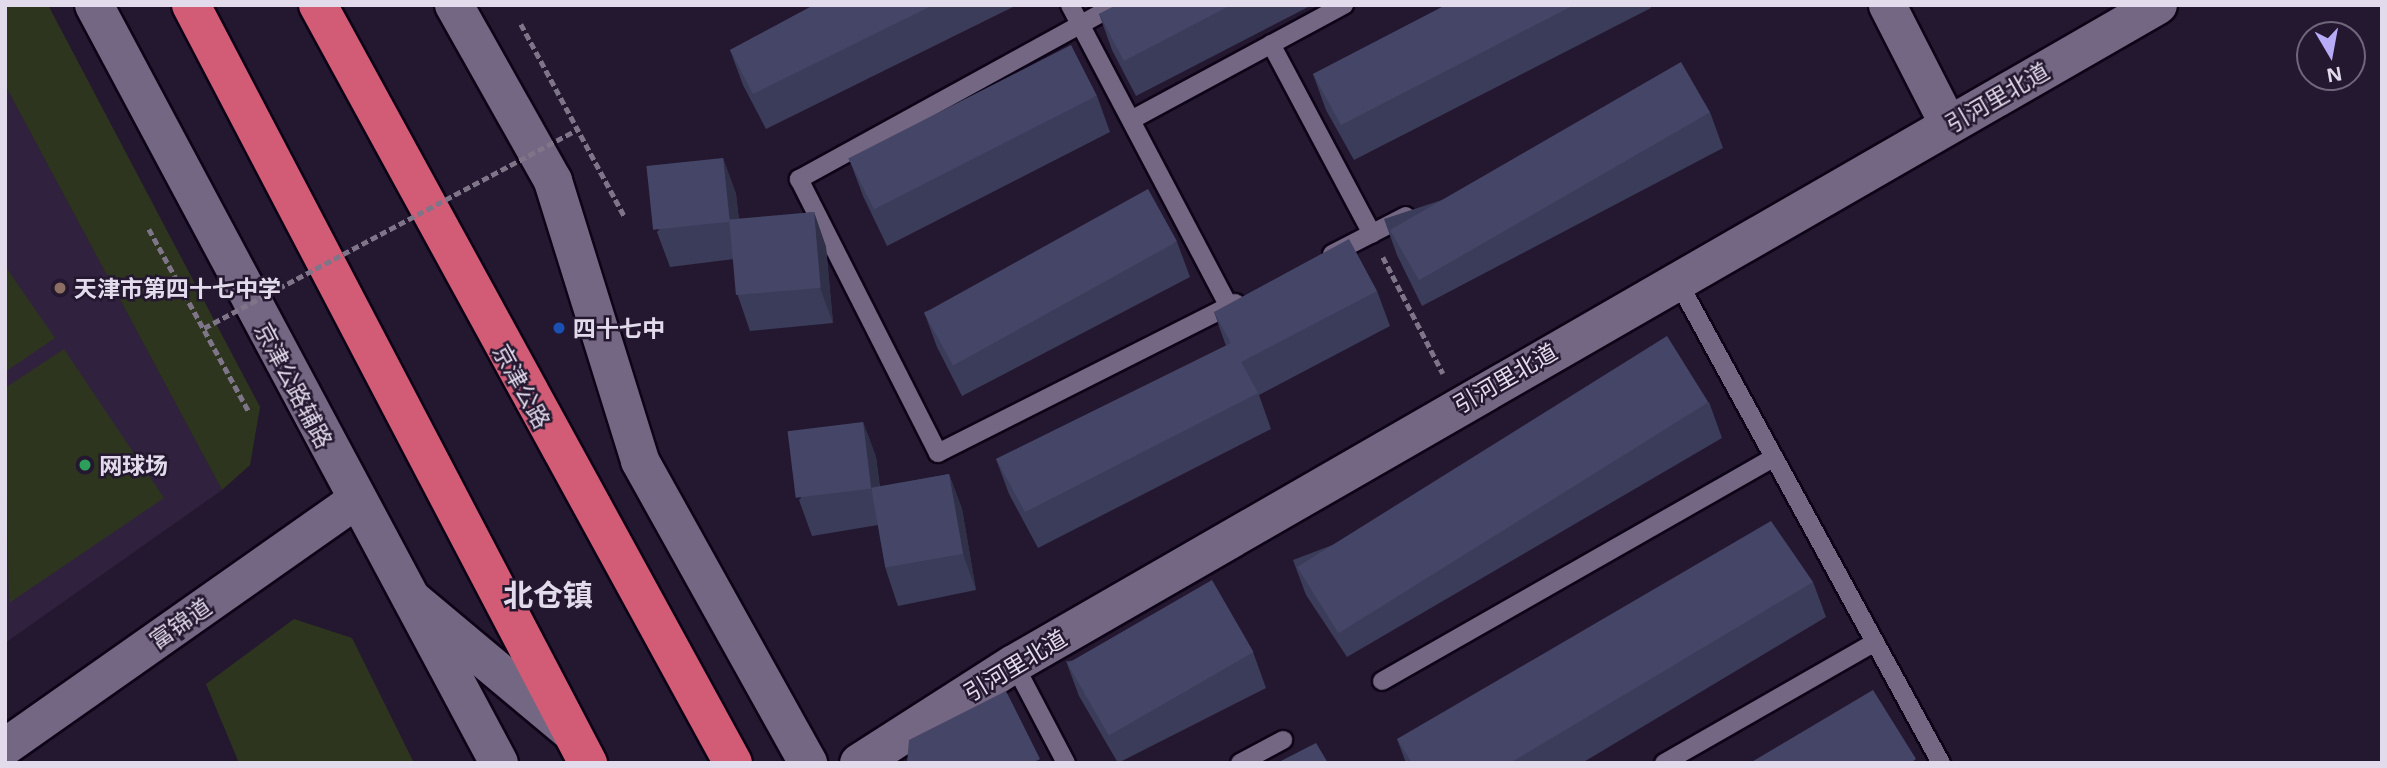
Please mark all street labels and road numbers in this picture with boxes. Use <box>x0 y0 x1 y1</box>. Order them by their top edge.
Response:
street label: 引河里北道 <box>1940 56 2054 138</box>
street label: 京津公路辅路 <box>249 318 339 452</box>
street label: 引河里北道 <box>1448 337 1562 419</box>
street label: 京津公路 <box>488 339 556 433</box>
street label: 富锦道 <box>144 592 216 654</box>
street label: 引河里北道 <box>959 624 1071 706</box>

